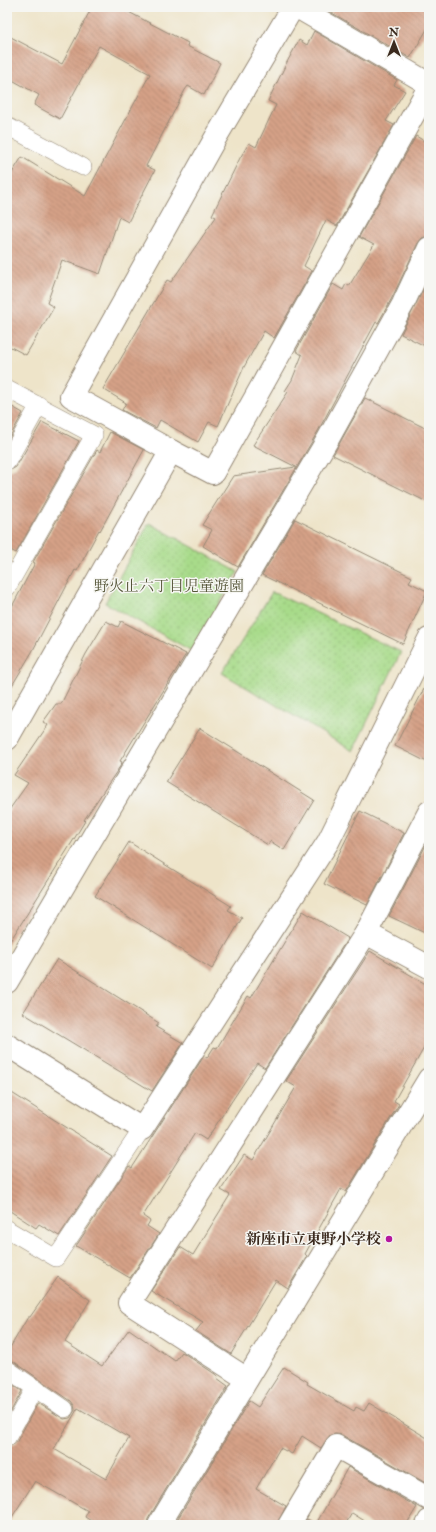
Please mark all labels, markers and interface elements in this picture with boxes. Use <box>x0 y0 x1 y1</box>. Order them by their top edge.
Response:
north arrow <box>374 22 414 62</box>
text: N <box>388 26 400 39</box>
park label: 野火止六丁目児童遊園 <box>94 577 244 596</box>
place label: 新座市立東野小学校 <box>246 1230 381 1249</box>
marker: 新座市立東野小学校 <box>384 1234 394 1244</box>

